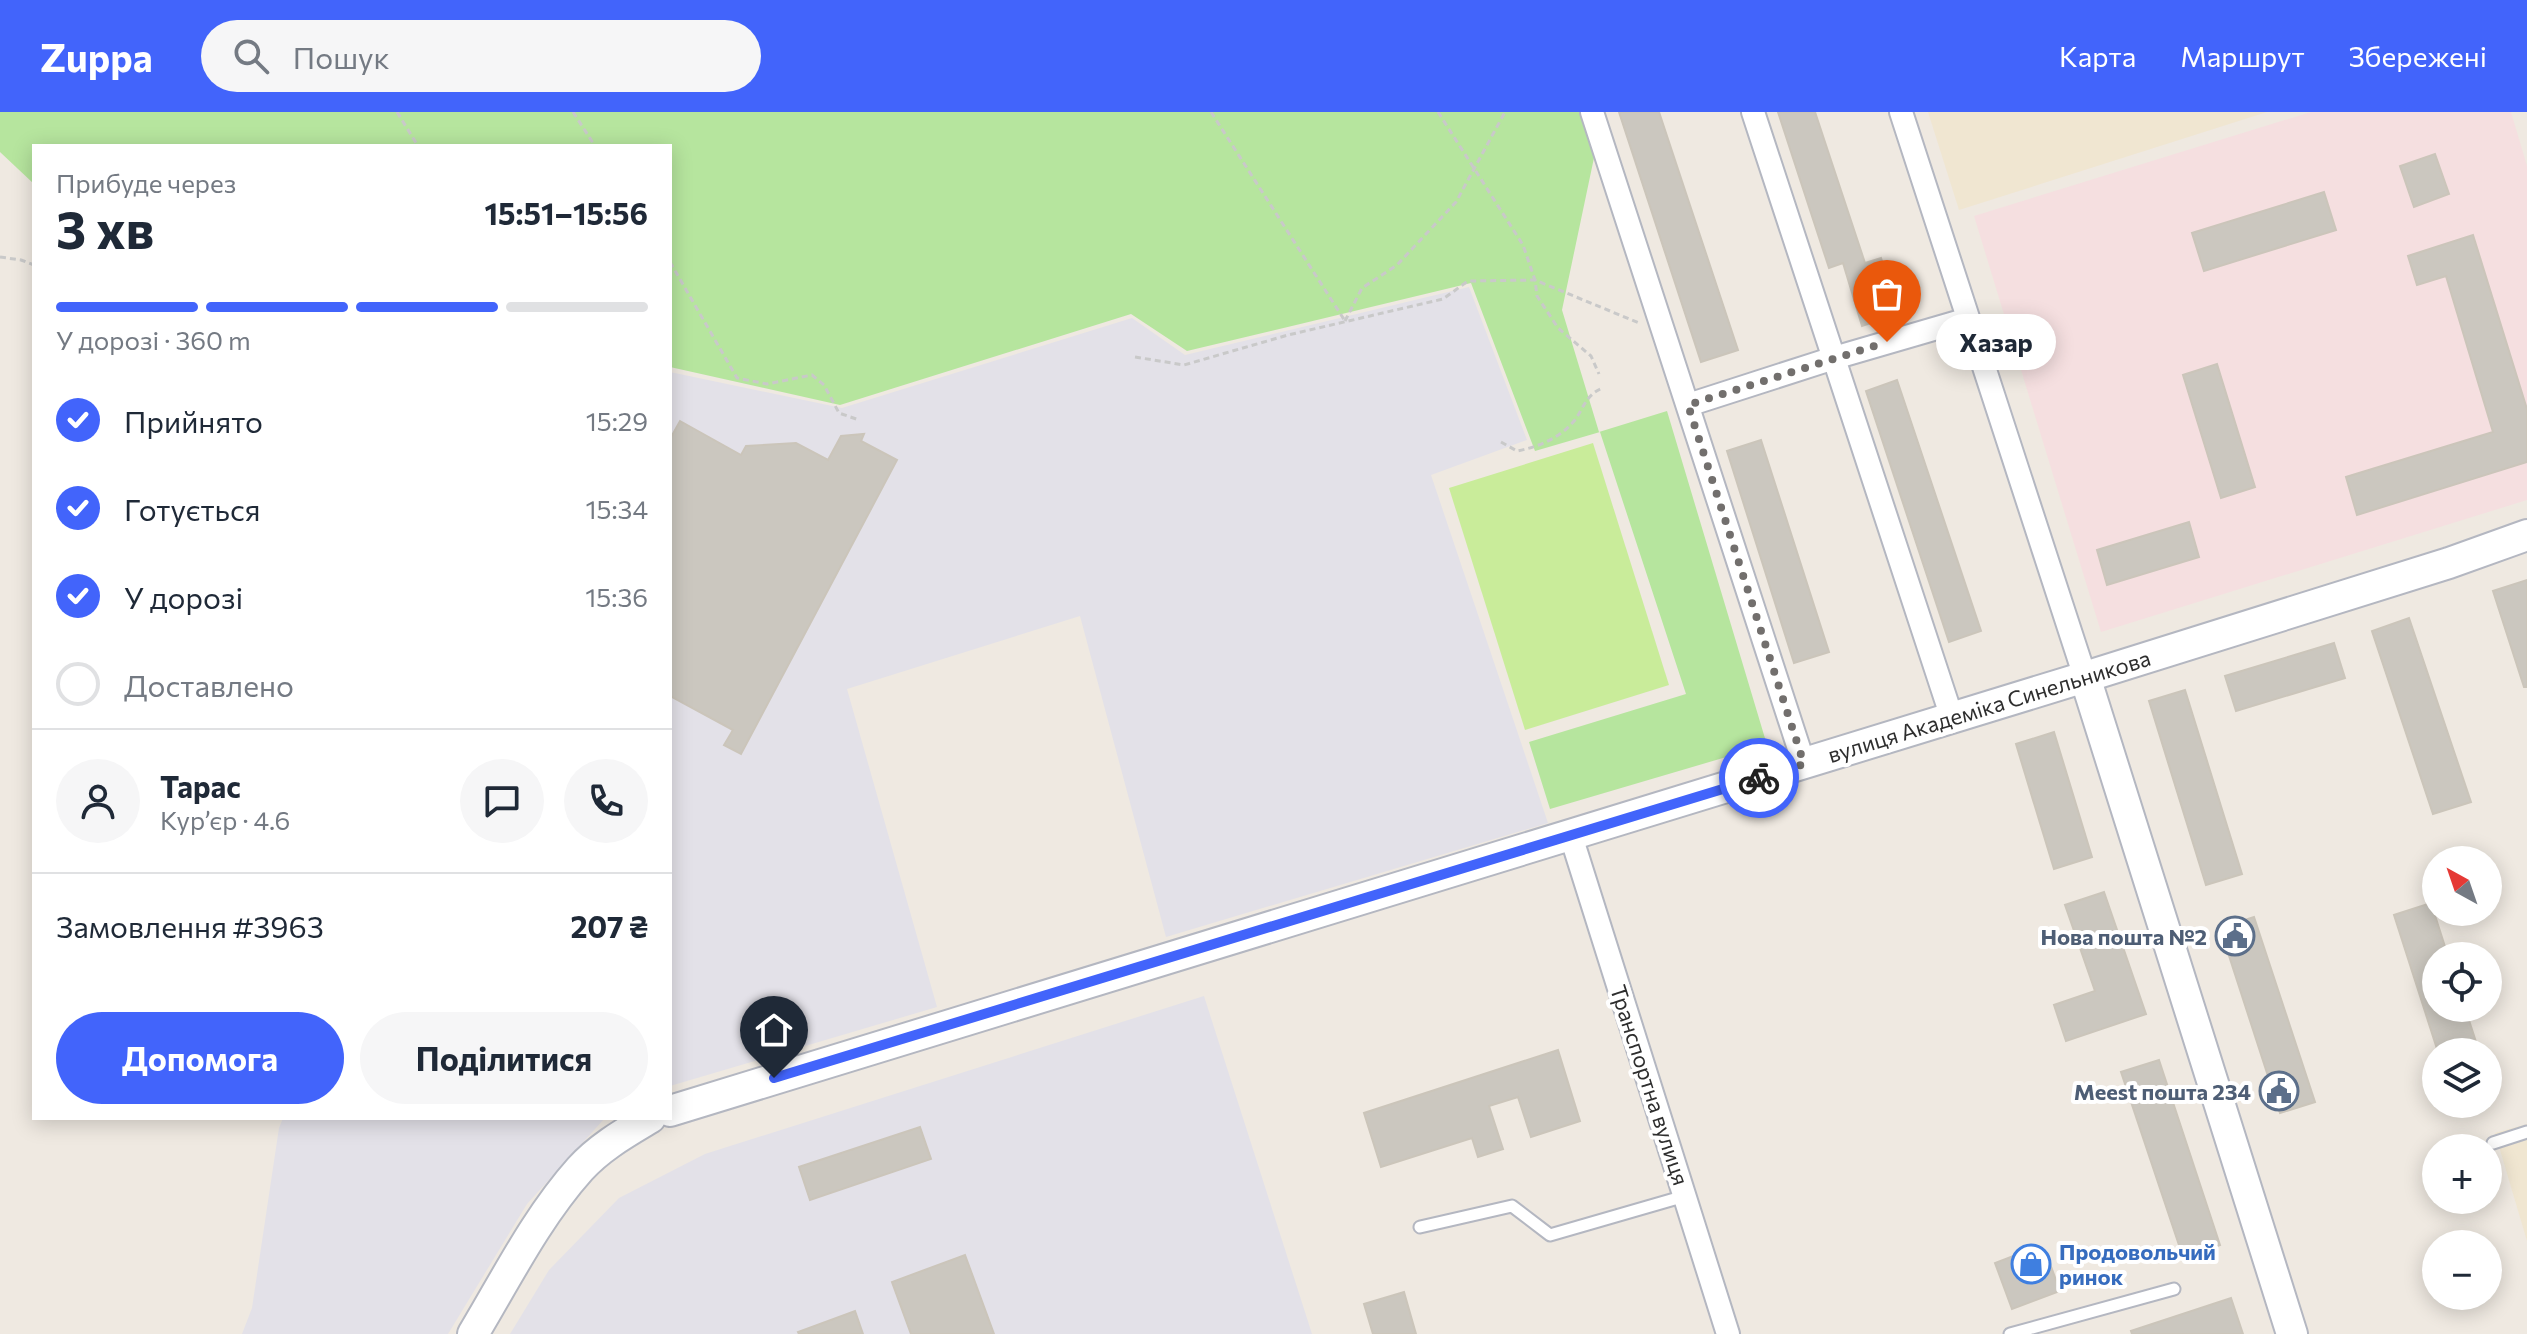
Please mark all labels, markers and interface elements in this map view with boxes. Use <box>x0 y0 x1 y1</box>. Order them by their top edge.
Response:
search box <box>201 20 761 92</box>
text: Zuppa <box>40 33 153 80</box>
icon: search <box>229 34 273 78</box>
text: Пошук <box>293 38 390 75</box>
text: Карта <box>2059 39 2136 73</box>
text: Маршрут <box>2180 39 2305 73</box>
text: Збережені <box>2349 39 2487 73</box>
text: Прибуде через <box>56 167 236 198</box>
text: 15:51–15:56 <box>485 194 648 231</box>
text: 3 хв <box>56 196 154 260</box>
pin <box>1853 260 1921 342</box>
icon: bag <box>1865 272 1909 316</box>
callout: Хазар <box>1935 314 2055 370</box>
text: У дорозі · 360 m <box>56 324 251 355</box>
text: Хазар <box>1959 326 2033 357</box>
icon: check <box>56 398 100 442</box>
text: Прийнято <box>124 402 263 439</box>
text: 15:29 <box>586 405 648 436</box>
icon: check <box>56 486 100 530</box>
text: Готується <box>124 490 261 527</box>
text: 15:34 <box>585 493 648 524</box>
icon: check <box>56 574 100 618</box>
text: У дорозі <box>124 578 243 615</box>
text: 15:36 <box>585 581 648 612</box>
street label: вулиця Академіка Синельникова <box>1824 644 2154 768</box>
text: Доставлено <box>124 666 294 703</box>
courier <box>1719 738 1799 818</box>
icon: bike <box>1737 756 1781 800</box>
button: person <box>56 759 140 843</box>
button: chat <box>460 759 544 843</box>
button: phone <box>564 759 648 843</box>
text: Тарас <box>160 767 241 804</box>
text: Кур’єр · 4.6 <box>160 804 290 835</box>
north arrow <box>2422 846 2502 926</box>
map controls <box>2422 846 2502 1310</box>
text: Замовлення #3963 <box>56 907 324 944</box>
text: 207 ₴ <box>570 907 648 944</box>
public building icon: Нова пошта №2 <box>2214 915 2256 957</box>
place label: Нова пошта №2 <box>2040 923 2207 950</box>
button: locate <box>2422 942 2502 1022</box>
street label: Транспортна вулиця <box>1605 982 1695 1188</box>
pin <box>740 996 808 1078</box>
icon: home <box>752 1008 796 1052</box>
button: Допомога <box>56 1012 344 1104</box>
button: Поділитися <box>360 1012 648 1104</box>
button: layers <box>2422 1038 2502 1118</box>
public building icon: Meest пошта 234 <box>2258 1070 2300 1112</box>
place label: Meest пошта 234 <box>2074 1078 2251 1105</box>
button: + <box>2422 1134 2502 1214</box>
button: − <box>2422 1230 2502 1310</box>
place label: Продовольчий ринок <box>2059 1238 2216 1290</box>
shop icon: Продовольчий ринок <box>2010 1243 2052 1285</box>

